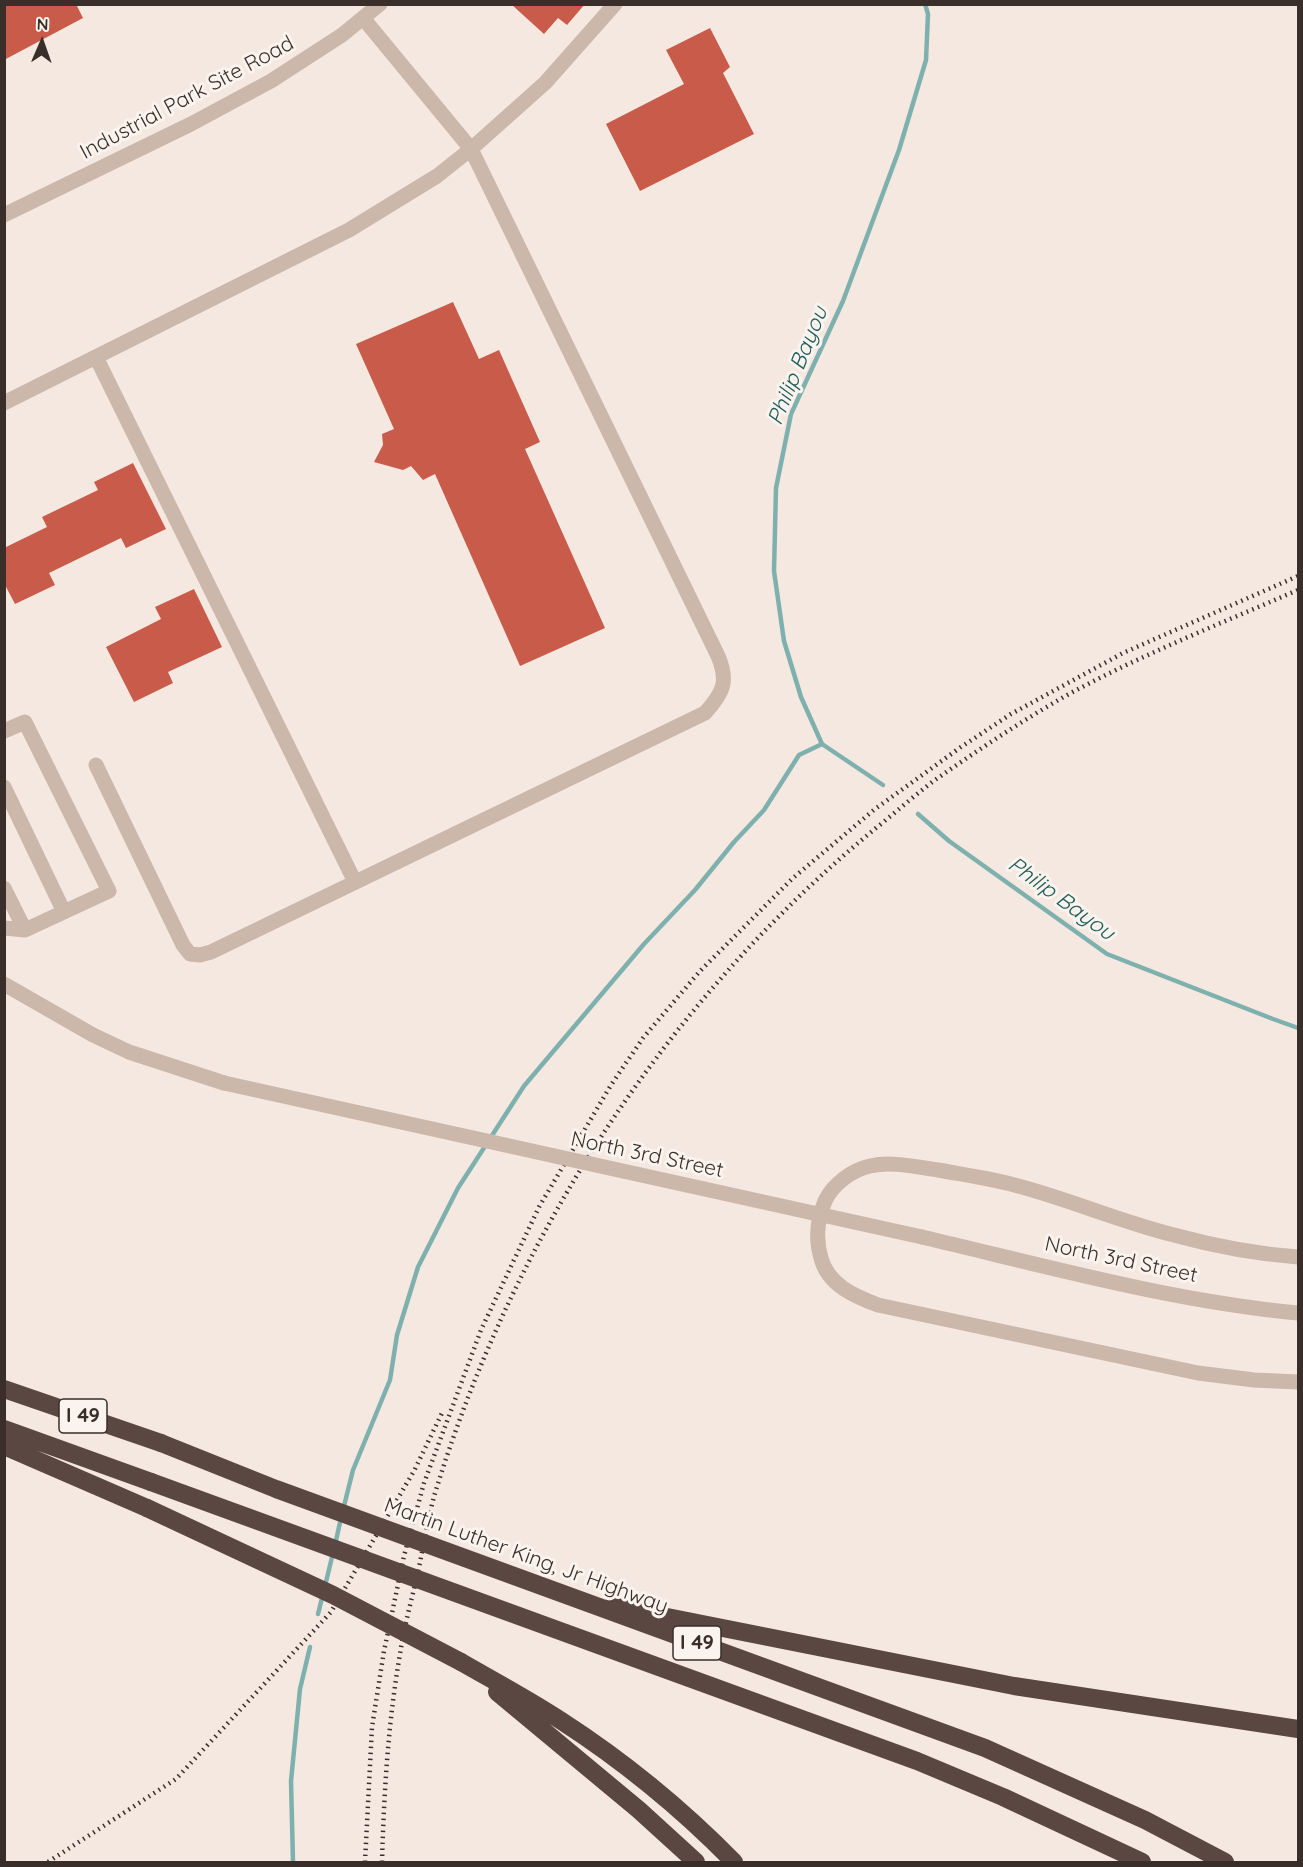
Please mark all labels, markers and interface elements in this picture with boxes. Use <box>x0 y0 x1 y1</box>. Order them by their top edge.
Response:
north arrow <box>12 12 72 72</box>
text: N <box>36 14 49 34</box>
street label: Industrial Park Site Road <box>76 31 298 165</box>
water label: Philip Bayou <box>762 303 834 429</box>
water label: Philip Bayou <box>1003 852 1119 946</box>
street label: North 3rd Street <box>568 1127 726 1183</box>
street label: North 3rd Street <box>1042 1232 1200 1288</box>
road number: I 49 <box>59 1399 107 1433</box>
street label: Martin Luther King, Jr Highway <box>381 1493 671 1619</box>
road number: I 49 <box>673 1626 721 1660</box>

